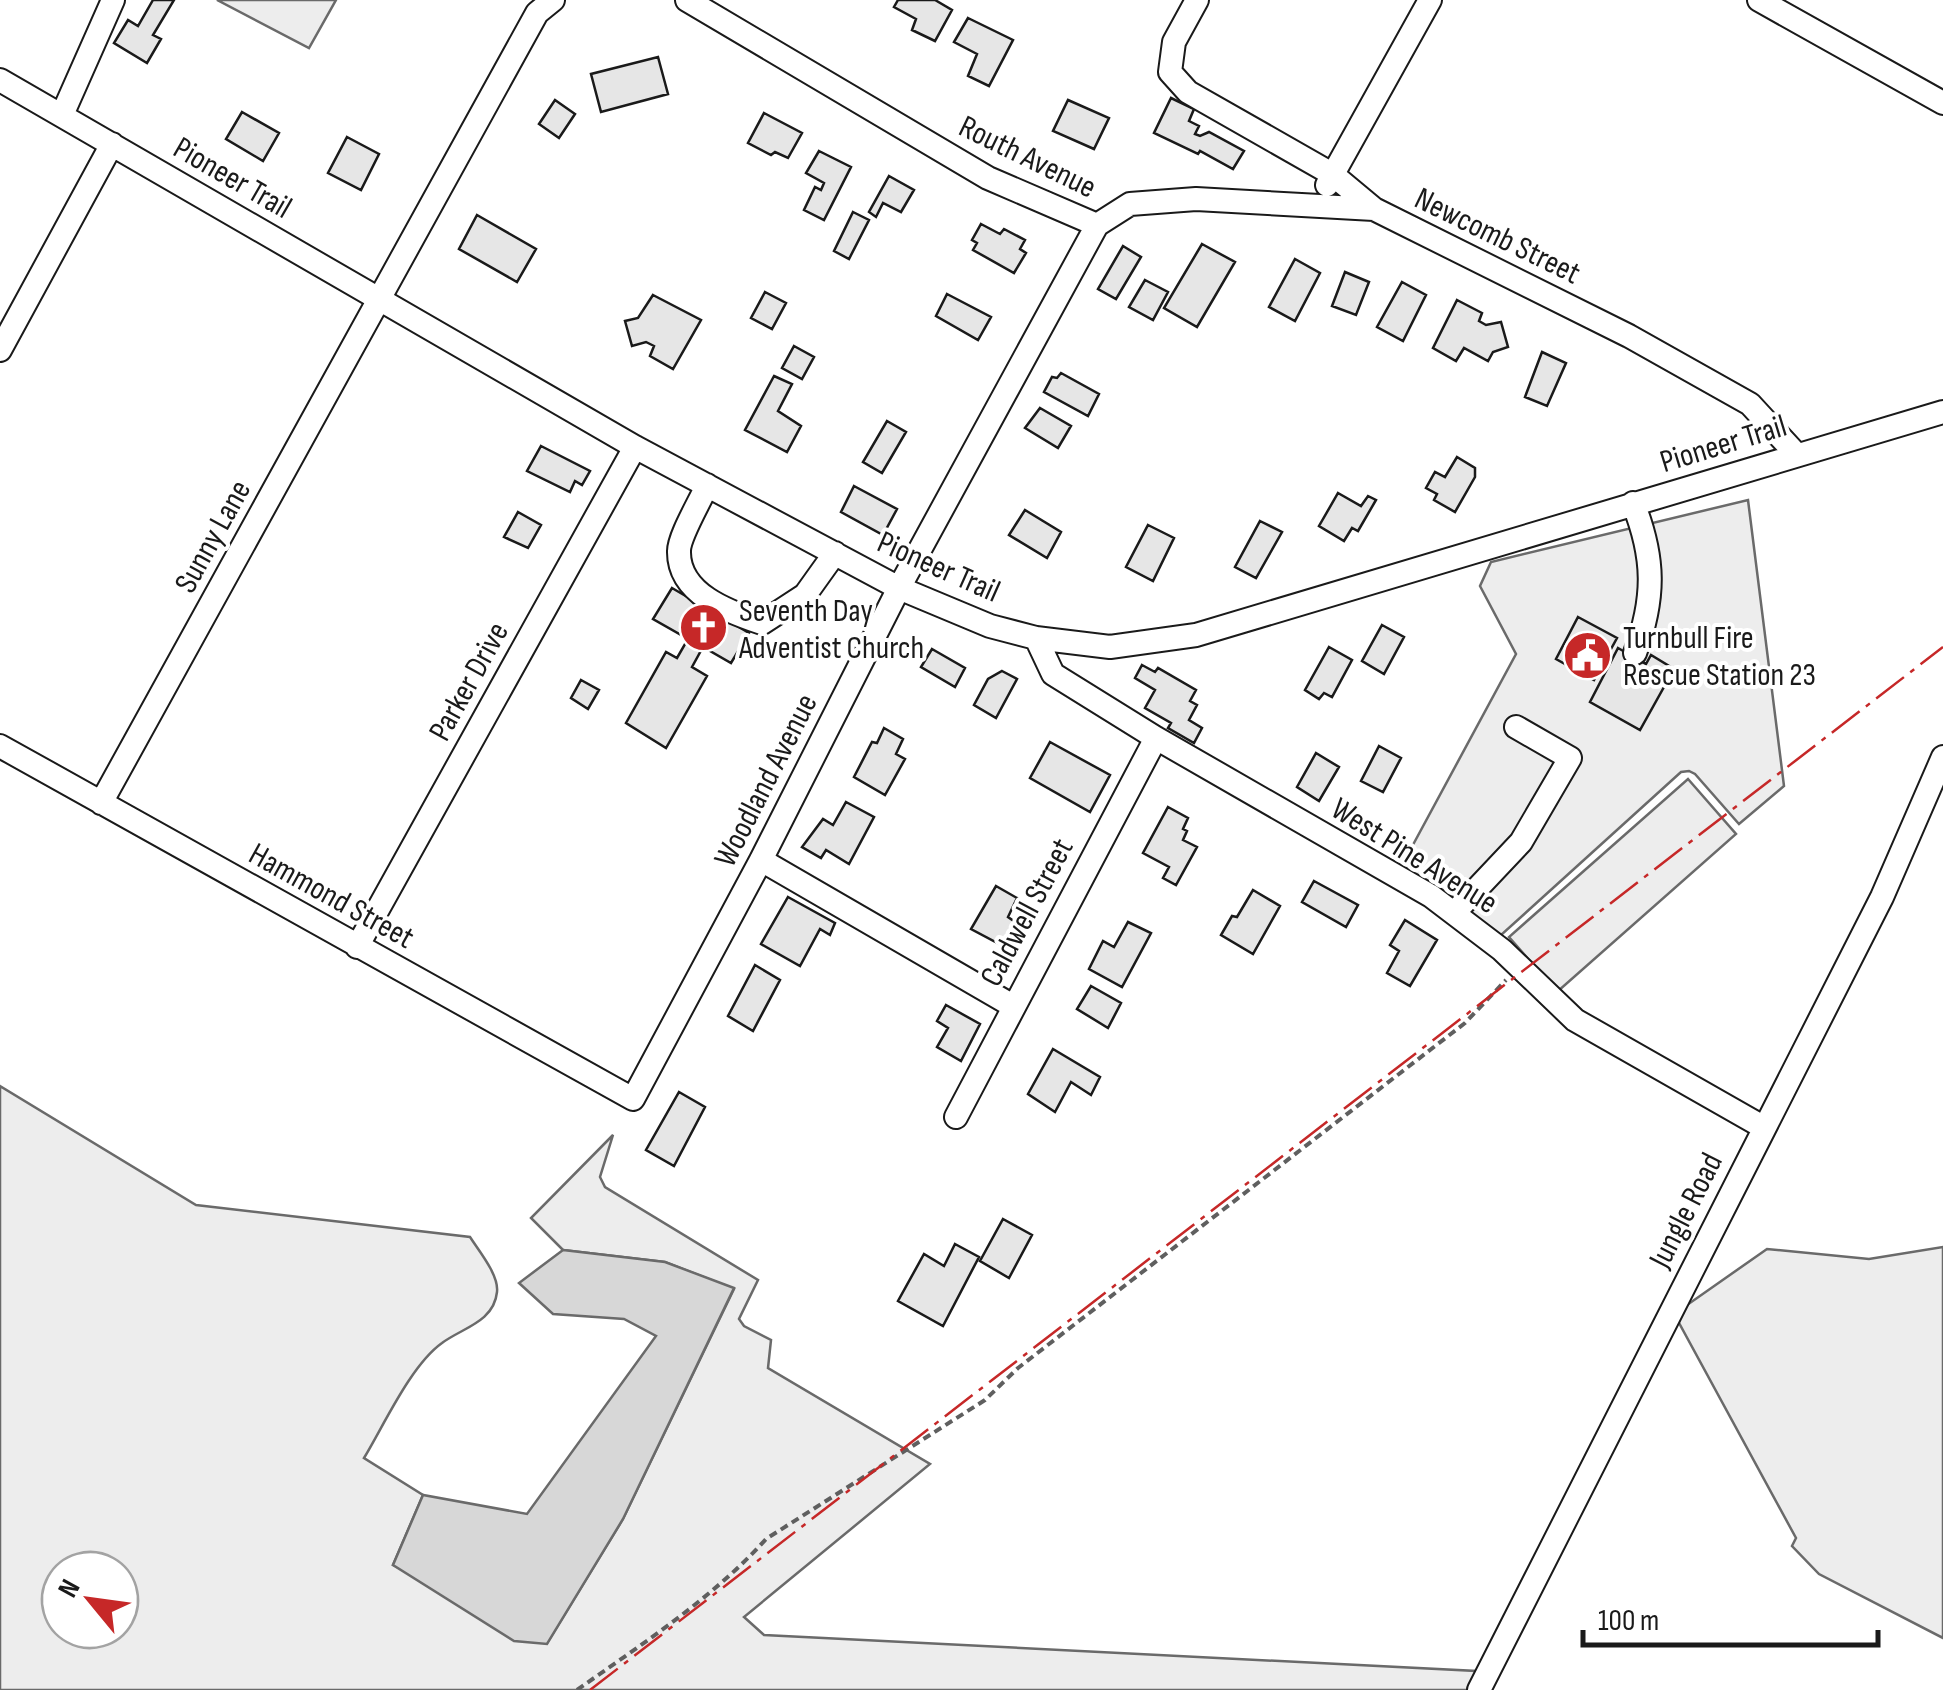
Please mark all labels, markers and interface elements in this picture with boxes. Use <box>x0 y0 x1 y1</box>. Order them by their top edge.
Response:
street label: Routh Avenue <box>952 107 1102 207</box>
street label: Pioneer Trail <box>166 129 298 228</box>
street label: Newcomb Street <box>1408 180 1586 293</box>
street label: Pioneer Trail <box>1656 407 1791 482</box>
street label: Sunny Lane <box>167 474 260 600</box>
street label: Pioneer Trail <box>871 523 1006 612</box>
place label: Seventh Day Adventist Church <box>738 592 924 668</box>
church icon: Seventh Day Adventist Church <box>678 602 730 654</box>
street label: Parker Drive <box>421 616 518 748</box>
place label: Turnbull Fire Rescue Station 23 <box>1623 619 1816 695</box>
public building icon: Turnbull Fire Rescue Station 23 <box>1562 629 1614 681</box>
street label: Woodland Avenue <box>706 688 827 874</box>
street label: West Pine Avenue <box>1324 790 1505 923</box>
street label: Caldwell Street <box>972 832 1083 993</box>
street label: Hammond Street <box>242 835 421 958</box>
street label: Jungle Road <box>1640 1147 1732 1276</box>
north arrow <box>40 1550 140 1650</box>
text: N <box>51 1574 88 1603</box>
scale bar <box>1583 1585 1878 1647</box>
text: 100 m <box>1598 1603 1659 1639</box>

